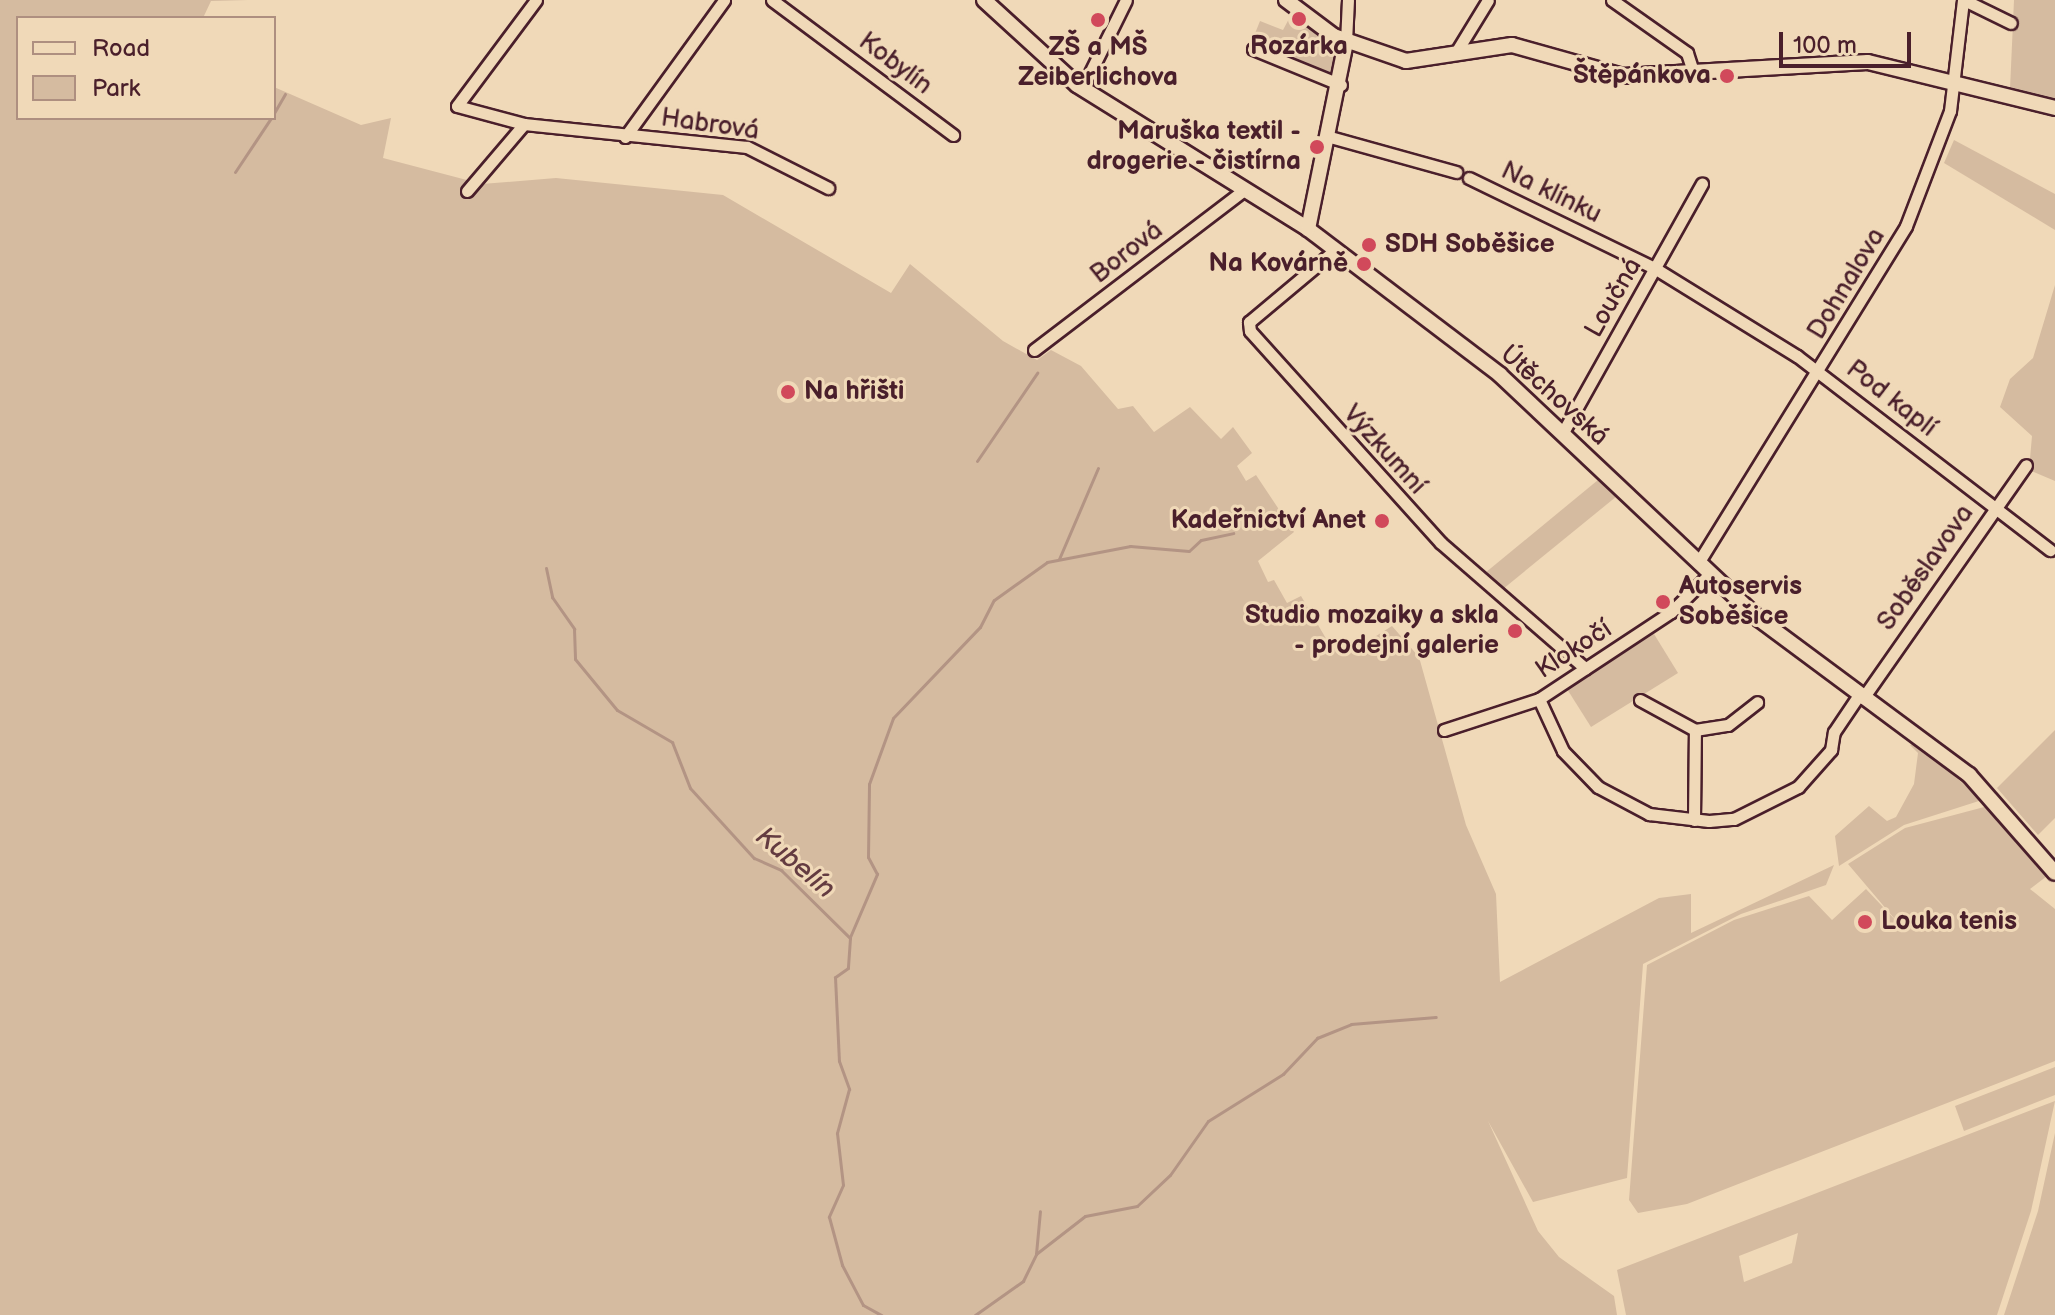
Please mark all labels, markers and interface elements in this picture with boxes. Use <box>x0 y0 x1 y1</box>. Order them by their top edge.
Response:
marker: Rozárka <box>1290 10 1308 28</box>
marker: ZŠ a MŠ Zeiberlichova <box>1089 11 1107 29</box>
legend <box>16 16 276 120</box>
scale bar <box>1783 16 1915 66</box>
street label: Kobylín <box>852 26 938 102</box>
place label: Rozárka <box>1250 31 1348 63</box>
text: 100 m <box>1793 31 1857 60</box>
place label: ZŠ a MŠ Zeiberlichova <box>1018 32 1178 94</box>
text: Road <box>92 34 150 63</box>
place label: Štěpánkova <box>1573 60 1711 92</box>
marker: Štěpánkova <box>1718 67 1736 85</box>
text: Park <box>92 74 140 103</box>
street label: Habrová <box>659 103 761 147</box>
place label: Maruška textil - drogerie - čistírna <box>1087 116 1301 178</box>
marker: Maruška textil - drogerie - čistírna <box>1308 138 1326 156</box>
street label: Na klínku <box>1496 155 1606 231</box>
street label: Borová <box>1085 215 1169 291</box>
street label: Dohnalova <box>1802 223 1892 345</box>
place label: SDH Soběšice <box>1385 229 1555 261</box>
marker: SDH Soběšice <box>1360 236 1378 254</box>
place label: Na Kovárně <box>1209 248 1348 280</box>
street label: Loučná <box>1579 253 1649 343</box>
marker: Na Kovárně <box>1355 255 1373 273</box>
street label: Útěchovská <box>1493 339 1615 453</box>
street label: Pod kaplí <box>1840 354 1942 444</box>
place label: Na hřišti <box>804 376 904 408</box>
marker: Na hřišti <box>779 383 797 401</box>
street label: Výzkumní <box>1336 399 1432 501</box>
street label: Soběslavova <box>1871 499 1981 637</box>
place label: Kadeřnictví Anet <box>1171 505 1366 537</box>
marker: Kadeřnictví Anet <box>1373 512 1391 530</box>
place label: Autoservis Soběšice <box>1679 571 1802 632</box>
marker: Autoservis Soběšice <box>1654 593 1672 611</box>
place label: Studio mozaiky a skla - prodejní galerie <box>1244 600 1499 662</box>
street label: Klokočí <box>1530 614 1618 686</box>
marker: Studio mozaiky a skla - prodejní galerie <box>1506 622 1524 640</box>
water label: Kubelín <box>748 820 842 906</box>
place label: Louka tenis <box>1881 906 2017 938</box>
marker: Louka tenis <box>1856 913 1874 931</box>

